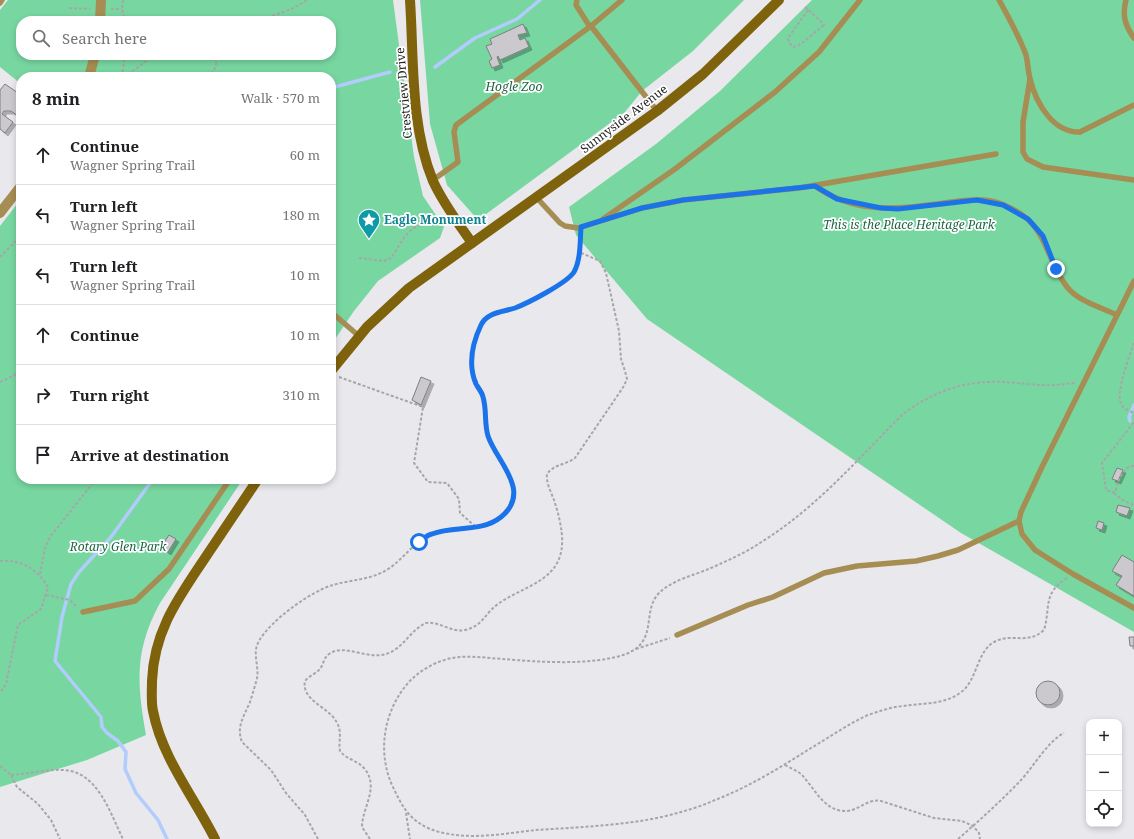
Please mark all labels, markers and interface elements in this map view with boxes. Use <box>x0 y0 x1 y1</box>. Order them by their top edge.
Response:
search box <box>16 16 336 60</box>
icon: search <box>30 27 52 49</box>
text: Search here <box>62 28 147 48</box>
street label: Crestview Drive <box>391 47 416 139</box>
park label: Hogle Zoo <box>485 78 543 95</box>
street label: Sunnyside Avenue <box>577 80 671 157</box>
text: 8 min <box>32 87 80 110</box>
text: Walk · 570 m <box>241 89 320 107</box>
text: Continue <box>70 136 139 156</box>
icon: ahead <box>32 144 54 166</box>
text: 60 m <box>290 146 320 164</box>
text: Wagner Spring Trail <box>70 156 195 174</box>
text: Turn left <box>70 196 138 216</box>
icon: left <box>32 204 54 226</box>
text: 180 m <box>283 206 320 224</box>
place icon: Eagle Monument <box>356 207 382 240</box>
place label: Eagle Monument <box>384 211 486 228</box>
text: Wagner Spring Trail <box>70 216 195 234</box>
park label: This is the Place Heritage Park <box>823 216 996 233</box>
text: Turn left <box>70 256 138 276</box>
route end <box>1047 260 1065 278</box>
icon: left <box>32 264 54 286</box>
text: 10 m <box>290 266 320 284</box>
text: Wagner Spring Trail <box>70 276 195 294</box>
icon: ahead <box>32 324 54 346</box>
text: Continue <box>70 325 139 345</box>
text: 10 m <box>290 326 320 344</box>
icon: right <box>32 384 54 406</box>
text: Turn right <box>70 385 149 405</box>
text: 310 m <box>283 386 320 404</box>
icon: arrive <box>32 444 54 466</box>
text: Arrive at destination <box>70 445 229 465</box>
route start <box>410 533 428 551</box>
park label: Rotary Glen Park <box>69 538 167 555</box>
map controls <box>1086 719 1122 827</box>
button: + <box>1086 719 1122 755</box>
button: − <box>1086 755 1122 791</box>
button: locate <box>1086 791 1122 827</box>

